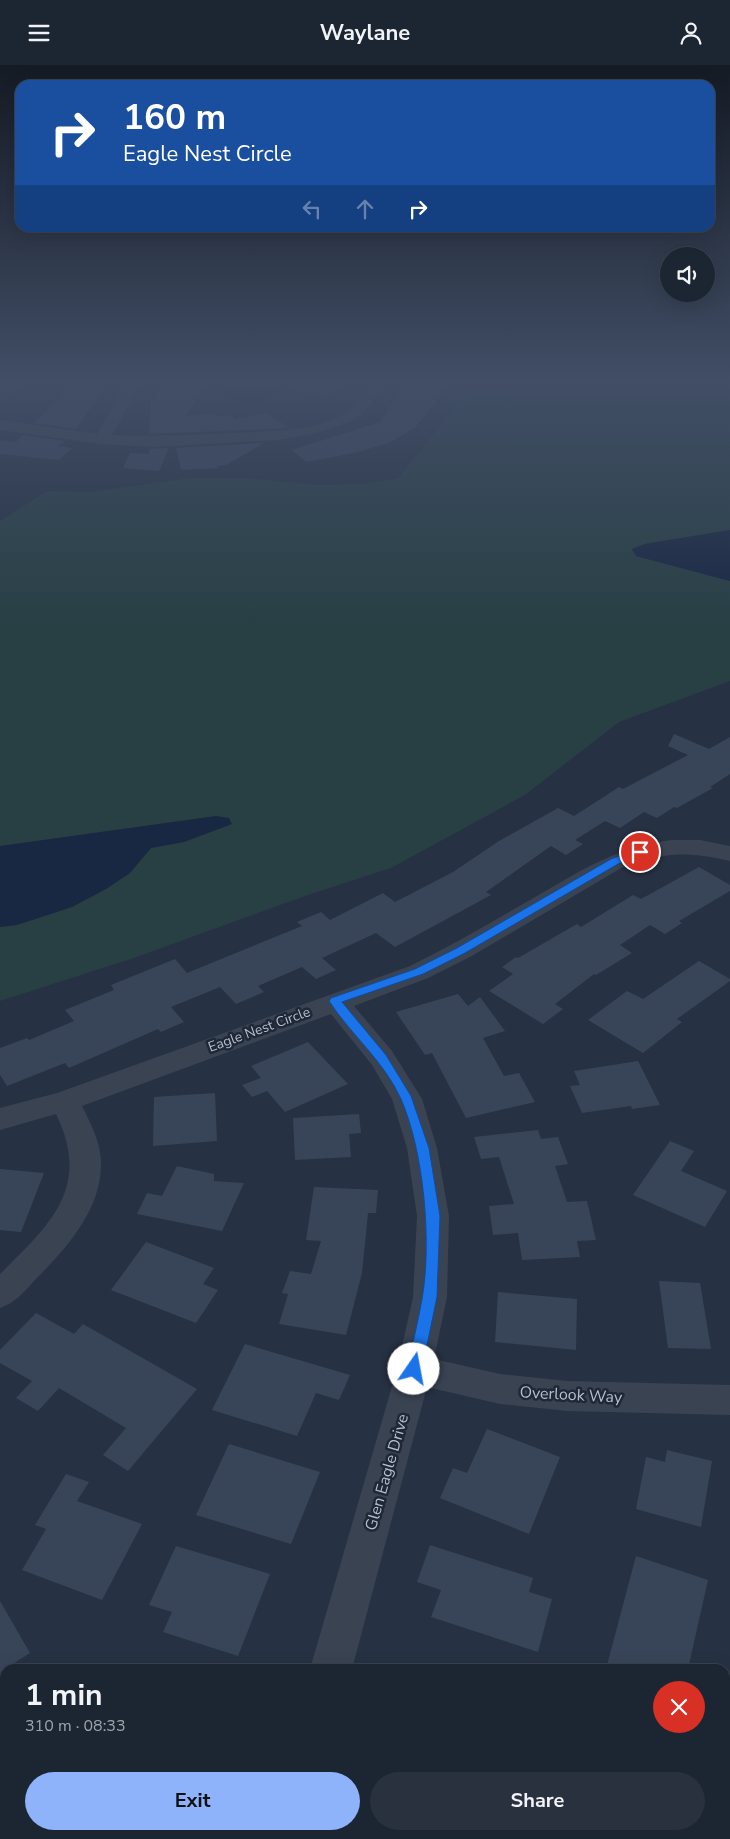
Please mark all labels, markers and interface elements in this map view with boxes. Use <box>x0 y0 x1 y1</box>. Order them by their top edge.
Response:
text: Waylane <box>320 18 410 48</box>
icon: menu <box>25 19 53 47</box>
icon: person <box>677 19 705 47</box>
text: 160 m <box>123 94 226 141</box>
icon: right <box>40 100 105 165</box>
text: Eagle Nest Circle <box>123 139 292 169</box>
icon: left <box>298 195 326 223</box>
icon: ahead <box>351 195 379 223</box>
icon: right <box>404 195 432 223</box>
map controls <box>660 247 715 302</box>
button: sound <box>660 247 715 302</box>
pin <box>619 831 661 873</box>
icon: arrive <box>626 838 654 866</box>
street label: Eagle Nest Circle <box>205 1002 313 1057</box>
position arrow <box>387 1342 439 1394</box>
street label: Overlook Way <box>519 1381 623 1409</box>
street label: Glen Eagle Drive <box>360 1411 414 1533</box>
text: 1 min <box>25 1675 103 1716</box>
button: close <box>653 1681 705 1733</box>
text: 310 m · 08:33 <box>25 1715 126 1737</box>
button: Exit <box>25 1772 360 1830</box>
button: Share <box>370 1772 705 1830</box>

